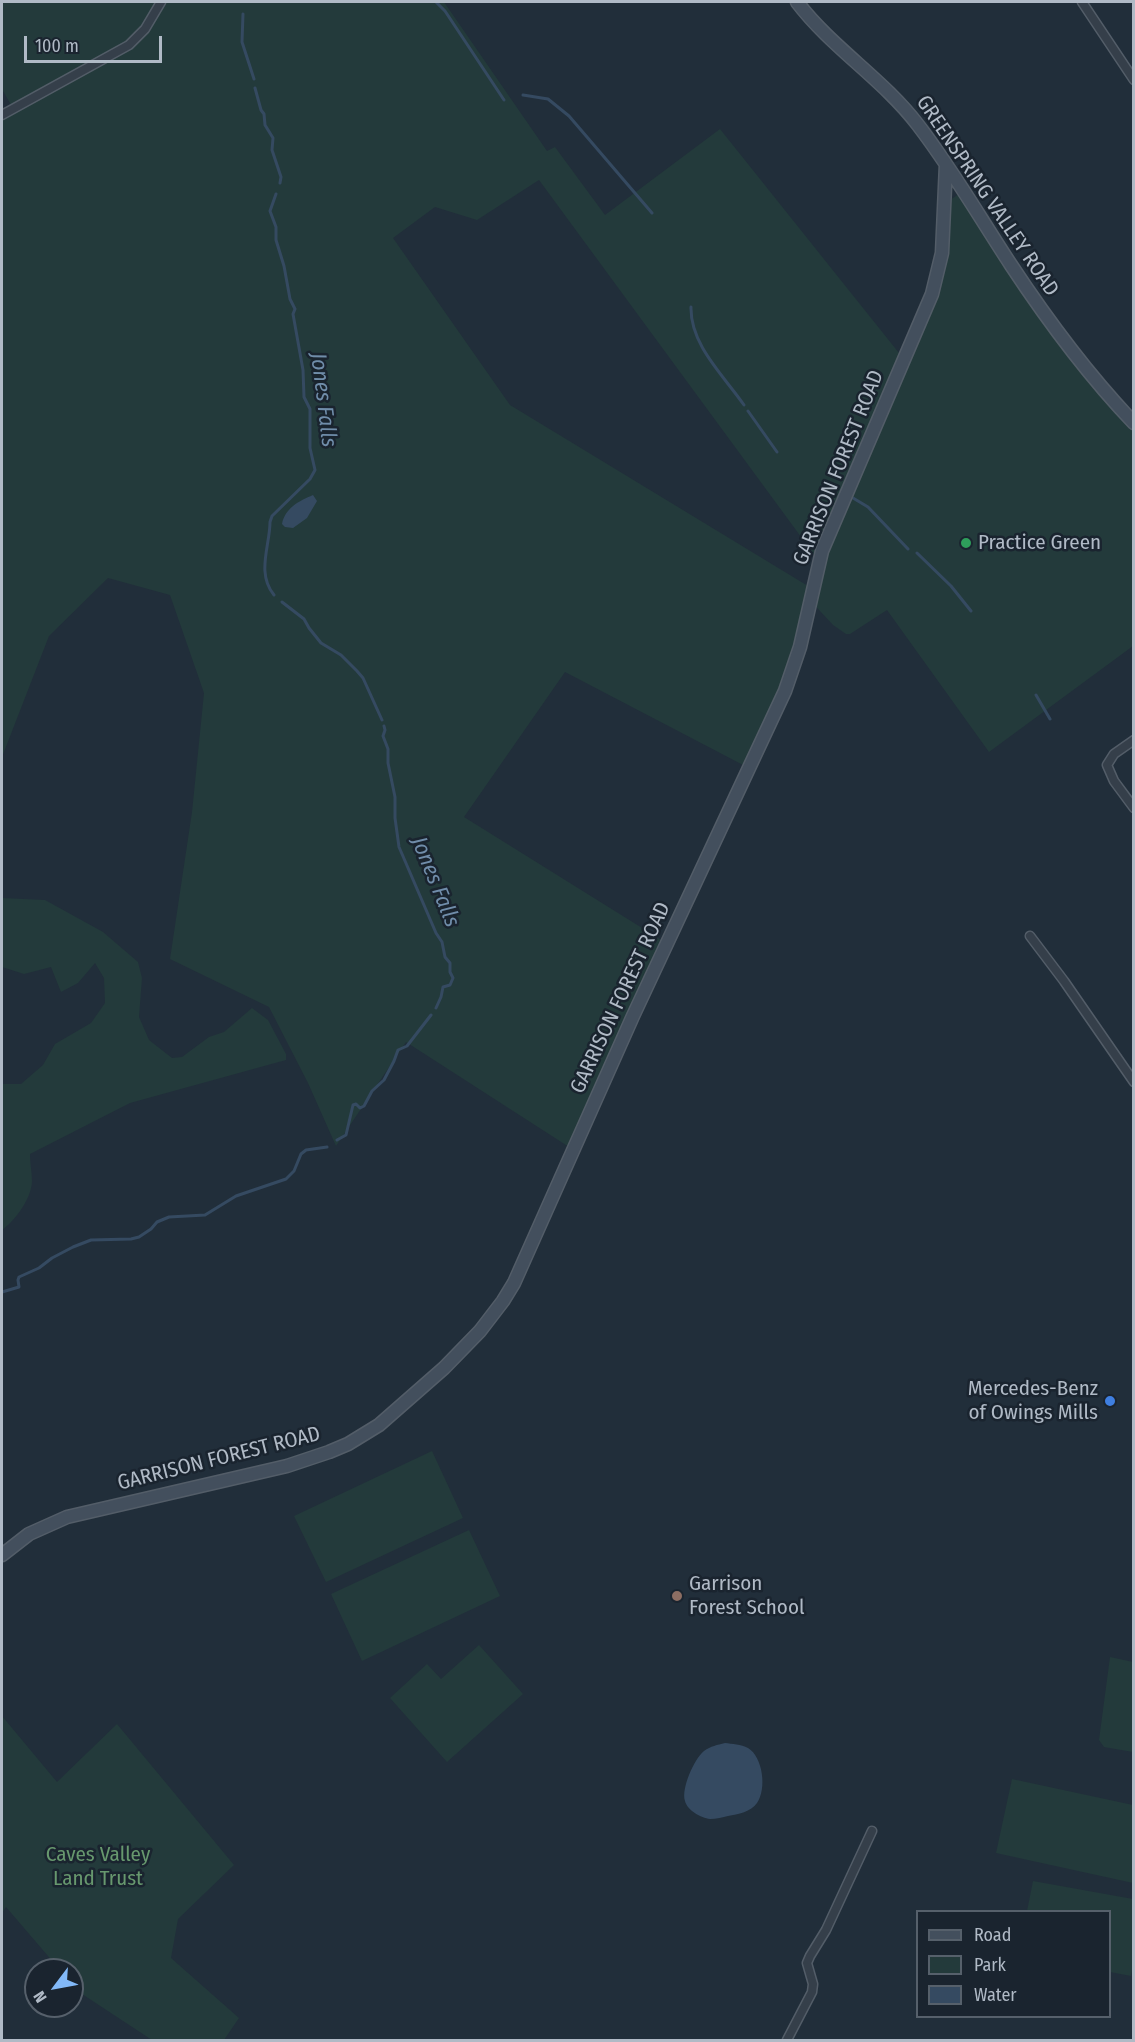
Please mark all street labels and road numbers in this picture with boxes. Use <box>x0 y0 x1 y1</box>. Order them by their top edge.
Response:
street label: GREENSPRING VALLEY ROAD <box>910 91 1064 301</box>
street label: GARRISON FOREST ROAD <box>788 367 890 569</box>
street label: GARRISON FOREST ROAD <box>566 898 676 1098</box>
street label: GARRISON FOREST ROAD <box>115 1422 323 1496</box>

